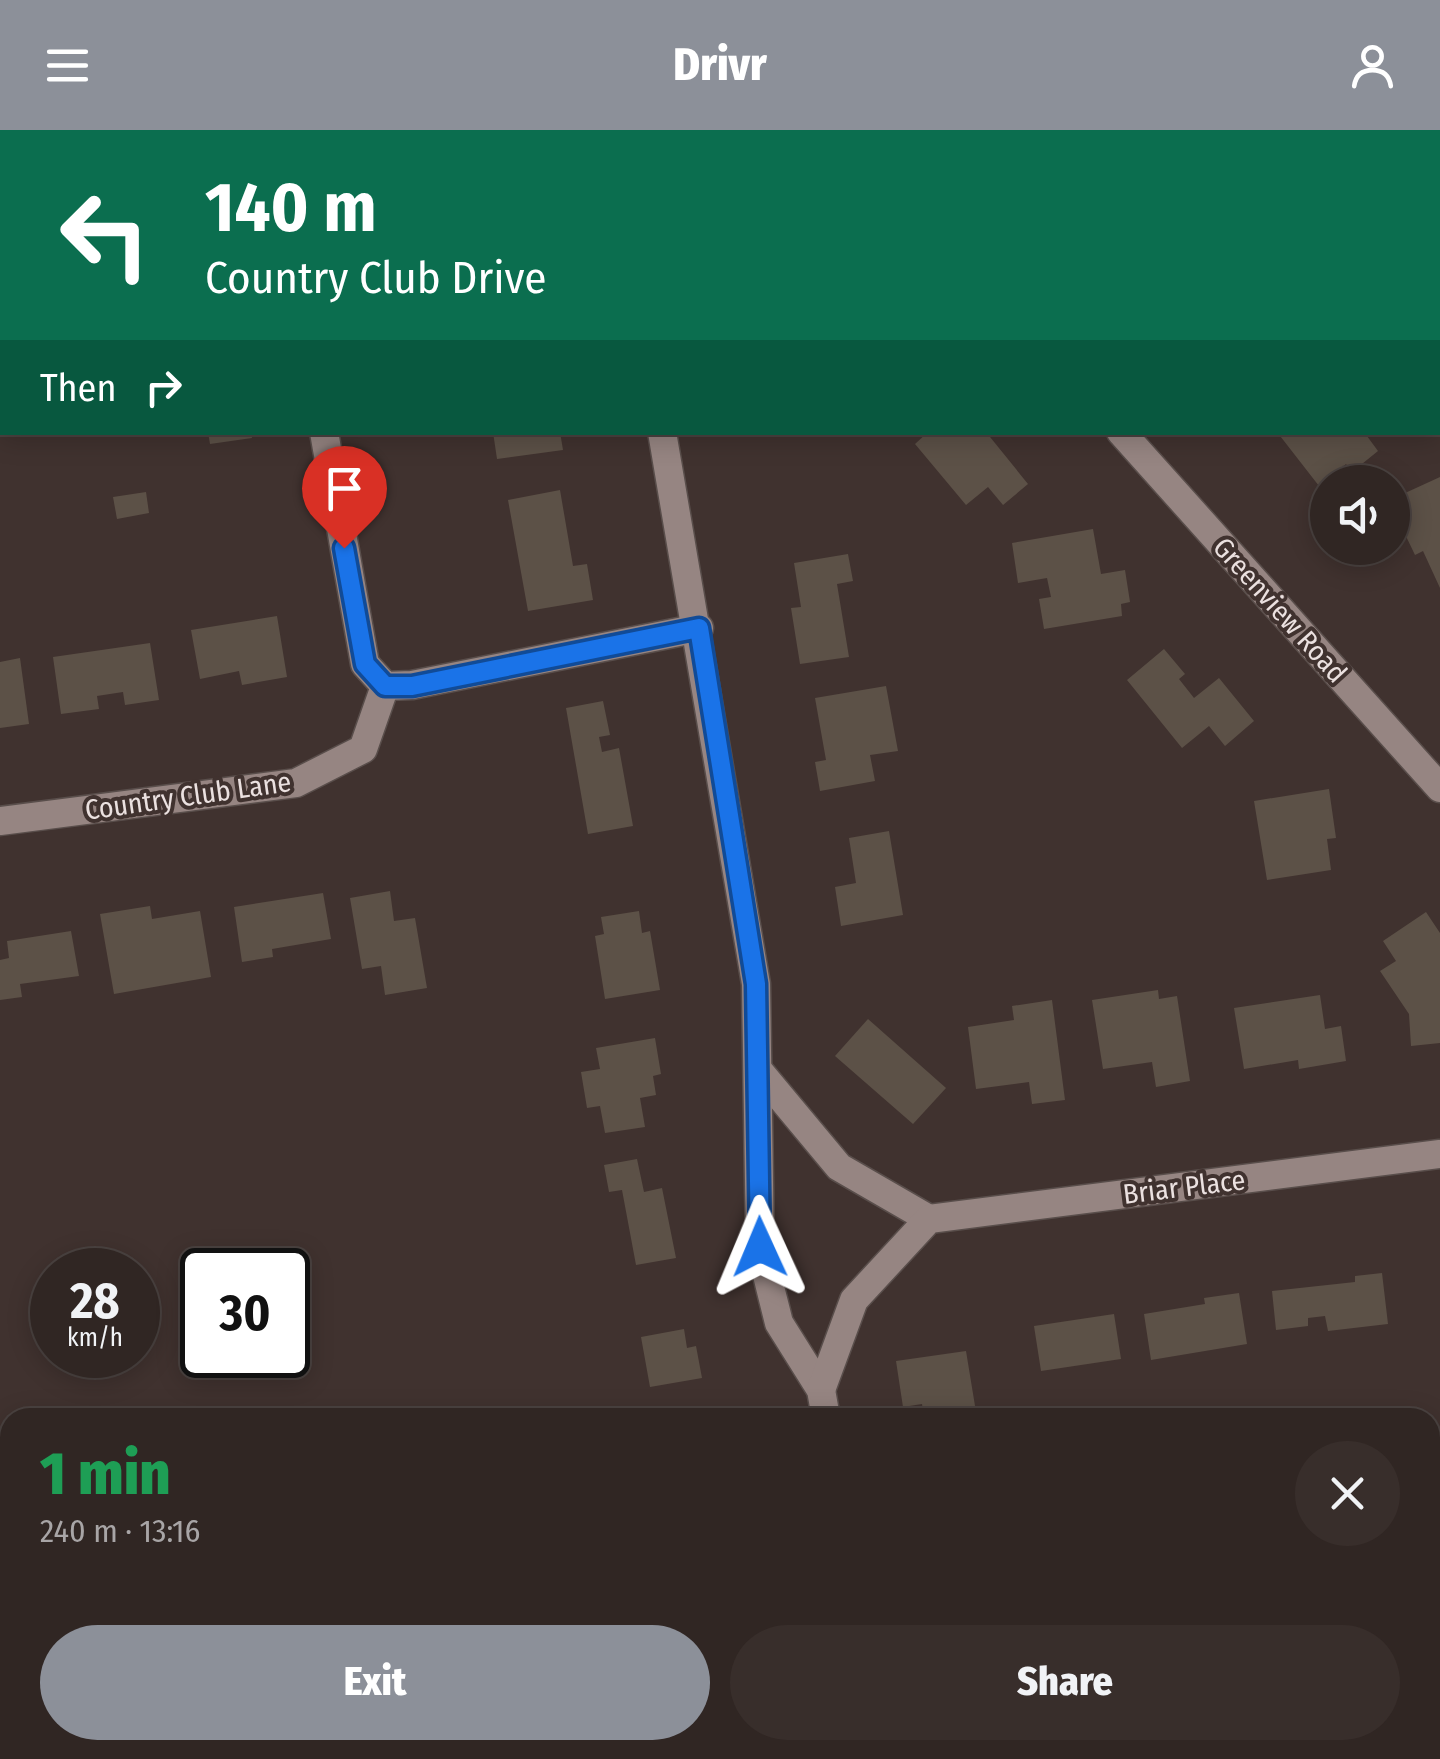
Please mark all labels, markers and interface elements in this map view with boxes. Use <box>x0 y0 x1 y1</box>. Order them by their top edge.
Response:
icon: menu <box>40 38 95 93</box>
text: Drivr <box>673 38 767 92</box>
icon: person <box>1345 38 1400 93</box>
text: 140 m <box>205 166 377 250</box>
icon: left <box>40 170 170 300</box>
text: Country Club Drive <box>205 251 547 305</box>
icon: right <box>136 360 191 415</box>
text: Then <box>40 365 116 411</box>
pin <box>302 446 387 549</box>
icon: arrive <box>317 461 372 516</box>
map controls <box>1310 465 1410 565</box>
button: sound <box>1310 465 1410 565</box>
street label: Greenview Road <box>1206 531 1354 689</box>
street label: Country Club Lane <box>83 765 293 827</box>
street label: Briar Place <box>1121 1163 1247 1211</box>
position arrow <box>708 1195 812 1299</box>
speed limit sign: 30 <box>180 1248 310 1378</box>
text: 28 <box>70 1271 120 1331</box>
text: km/h <box>67 1323 123 1353</box>
text: 1 min <box>40 1438 171 1510</box>
button: close <box>1295 1441 1400 1546</box>
text: 240 m · 13:16 <box>40 1512 200 1550</box>
button: Exit <box>40 1625 710 1740</box>
button: Share <box>730 1625 1400 1740</box>

